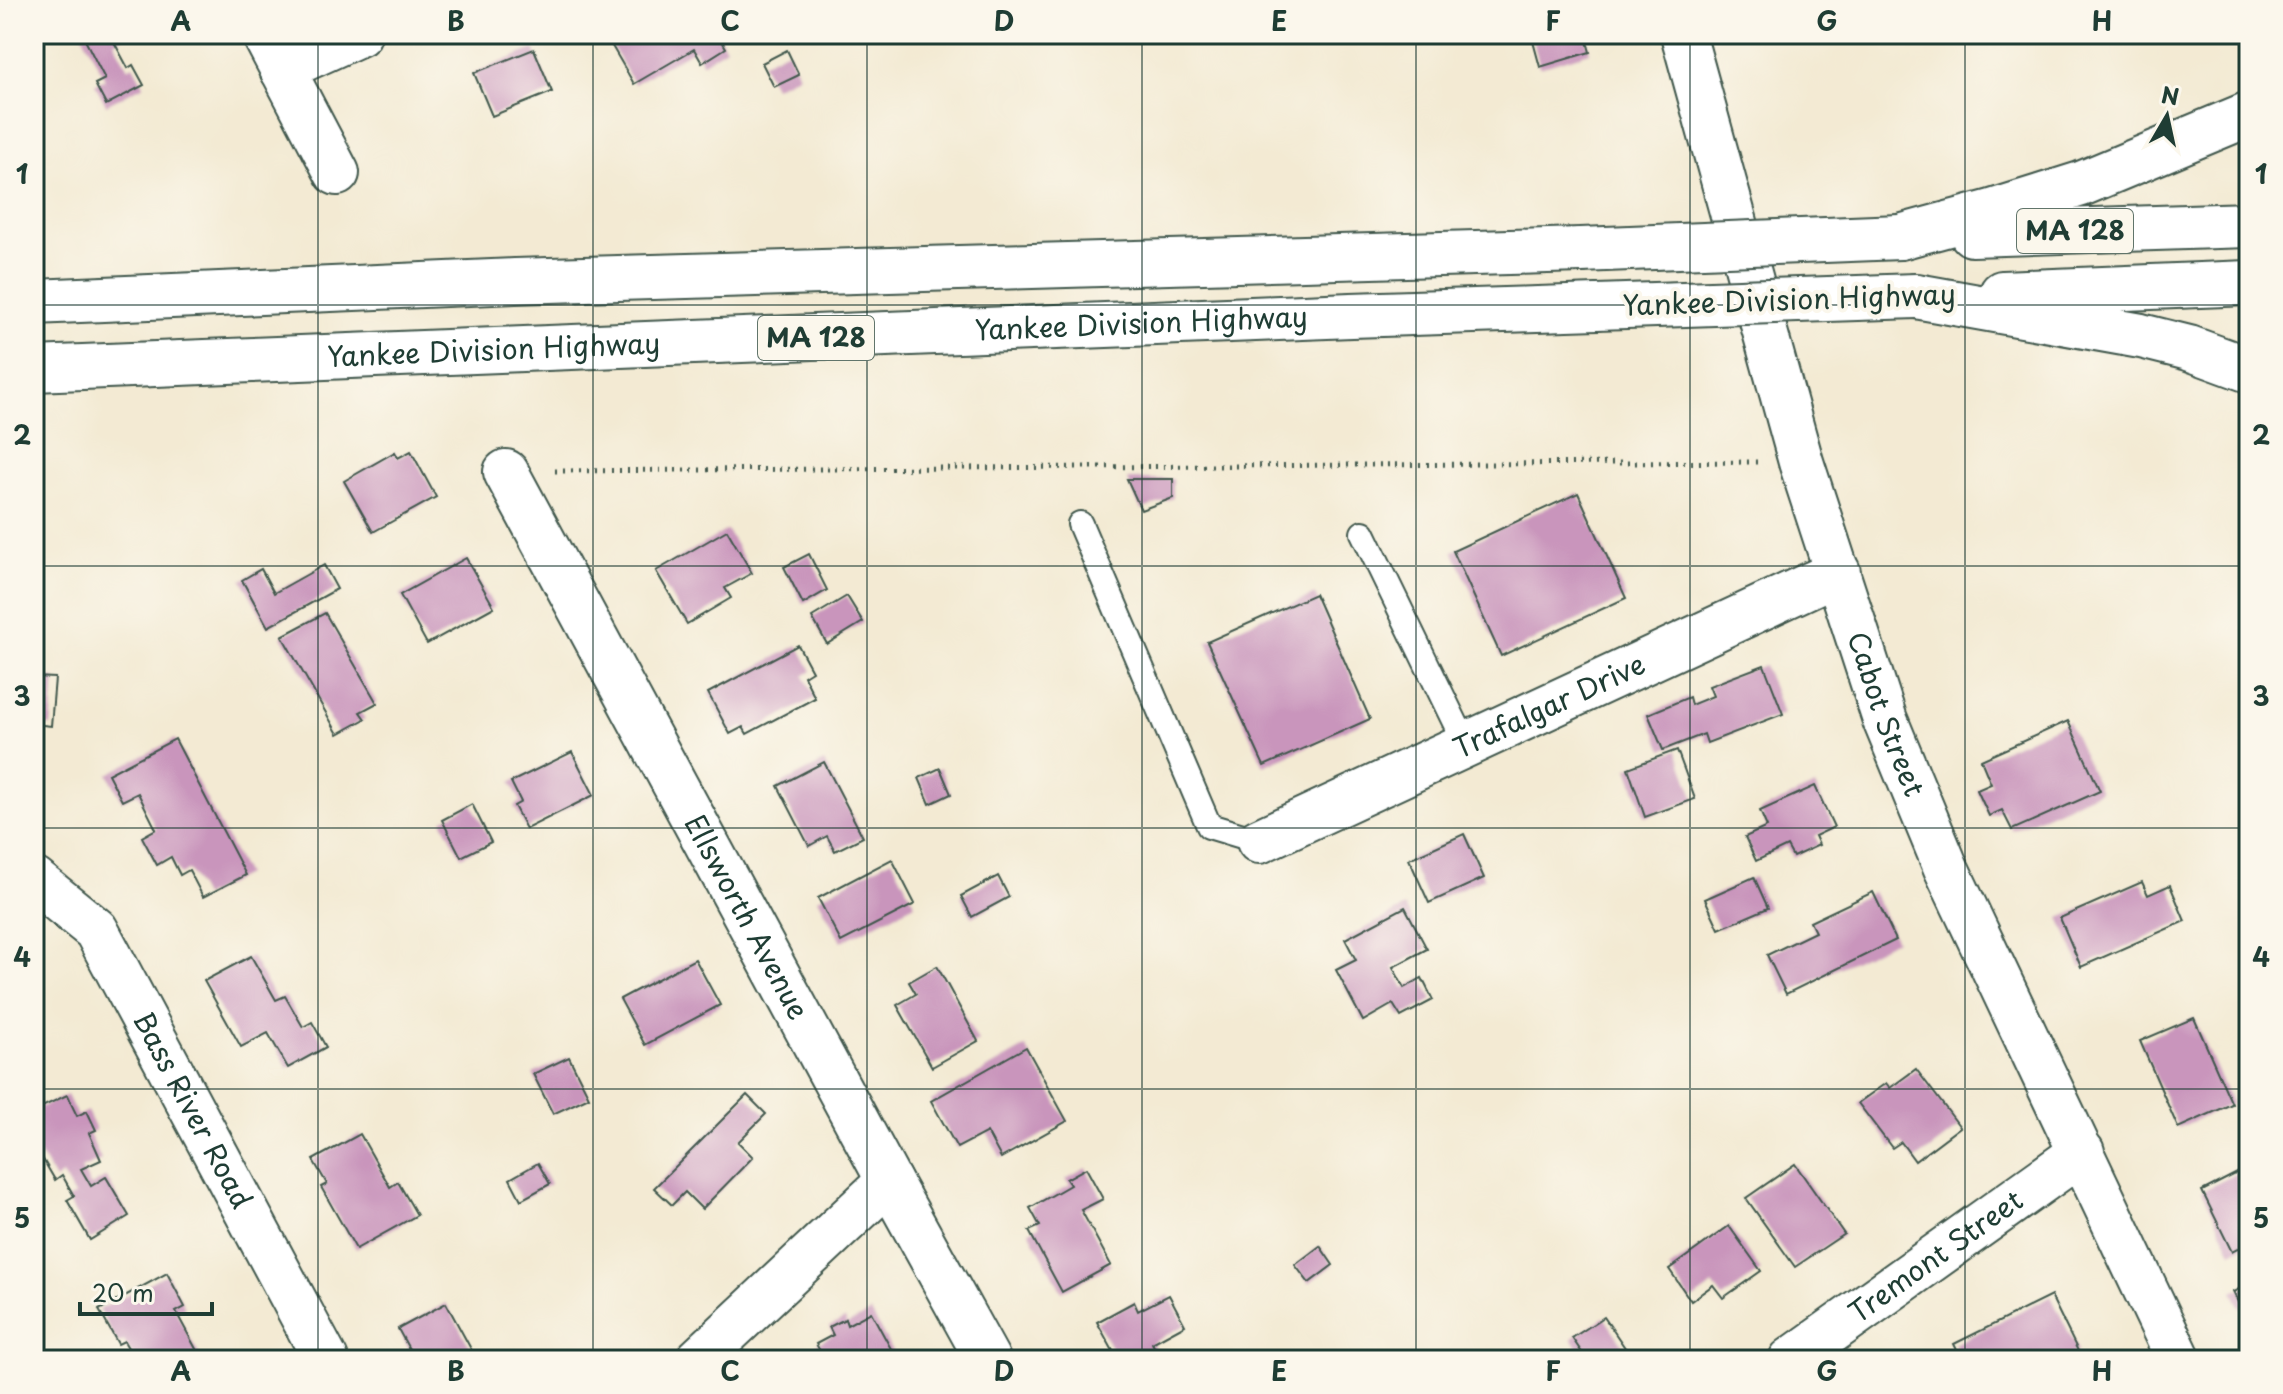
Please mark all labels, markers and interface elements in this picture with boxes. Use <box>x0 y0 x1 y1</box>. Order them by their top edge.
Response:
text: A <box>171 1 191 40</box>
text: B <box>447 1 465 40</box>
text: C <box>720 1 740 40</box>
text: D <box>994 1 1014 40</box>
text: E <box>1271 1 1287 40</box>
text: F <box>1545 1 1561 40</box>
text: G <box>1816 1 1838 40</box>
text: H <box>2092 1 2112 40</box>
north arrow <box>2127 76 2207 156</box>
text: N <box>2159 77 2182 112</box>
text: 1 <box>16 154 28 193</box>
text: 1 <box>2255 154 2267 193</box>
road number: MA 128 <box>2017 209 2133 253</box>
street label: Yankee Division Highway <box>1622 271 1956 326</box>
street label: Yankee Division Highway <box>974 294 1308 350</box>
road number: MA 128 <box>758 316 874 360</box>
street label: Yankee Division Highway <box>326 320 661 377</box>
text: 2 <box>13 415 31 454</box>
text: 2 <box>2252 415 2270 454</box>
street label: Cabot Street <box>1838 626 1937 803</box>
street label: Trafalgar Drive <box>1445 642 1652 768</box>
text: 3 <box>13 676 31 715</box>
text: 3 <box>2252 676 2270 715</box>
street label: Ellsworth Avenue <box>675 806 821 1027</box>
text: 4 <box>13 937 31 976</box>
text: 4 <box>2252 937 2270 976</box>
street label: Bass River Road <box>123 1003 264 1216</box>
street label: Tremont Street <box>1839 1178 2031 1333</box>
text: 5 <box>14 1198 30 1237</box>
text: 5 <box>2253 1198 2269 1237</box>
scale bar <box>80 1266 212 1316</box>
text: 20 m <box>92 1274 154 1310</box>
text: A <box>171 1351 191 1390</box>
text: B <box>447 1351 465 1390</box>
text: C <box>720 1351 740 1390</box>
text: D <box>994 1351 1014 1390</box>
text: E <box>1271 1351 1287 1390</box>
text: F <box>1545 1351 1561 1390</box>
text: G <box>1816 1351 1838 1390</box>
text: H <box>2092 1351 2112 1390</box>

